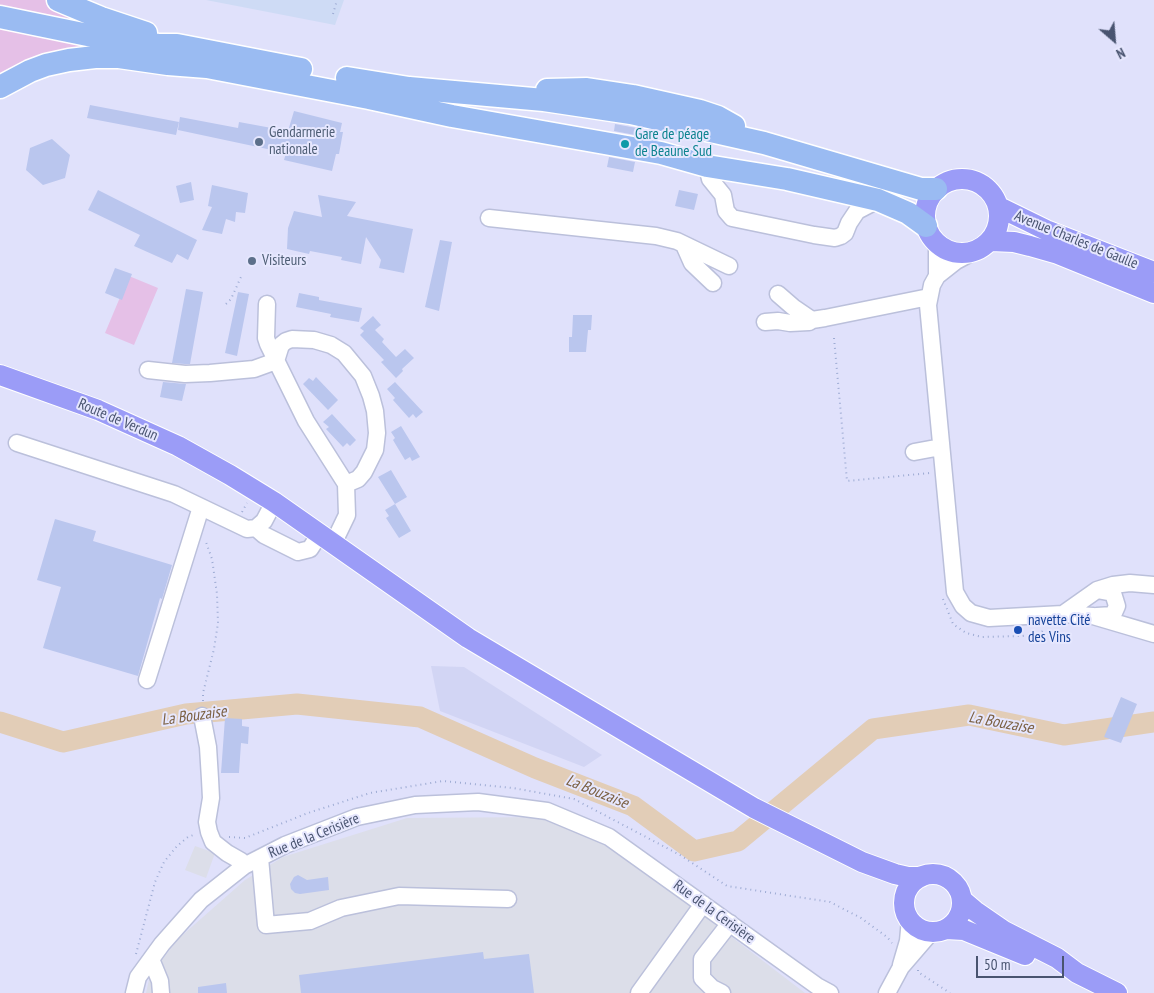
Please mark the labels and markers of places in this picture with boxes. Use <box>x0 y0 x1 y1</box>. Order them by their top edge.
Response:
place label: Gendarmerie nationale <box>269 124 335 159</box>
place label: Gare de péage de Beaune Sud <box>635 126 712 161</box>
marker: Gendarmerie nationale <box>253 136 265 148</box>
marker: Gare de péage de Beaune Sud <box>619 138 631 150</box>
place label: Visiteurs <box>262 252 306 270</box>
marker: Visiteurs <box>246 255 258 267</box>
place label: navette Cité des Vins <box>1028 612 1090 647</box>
marker: navette Cité des Vins <box>1012 624 1024 636</box>

